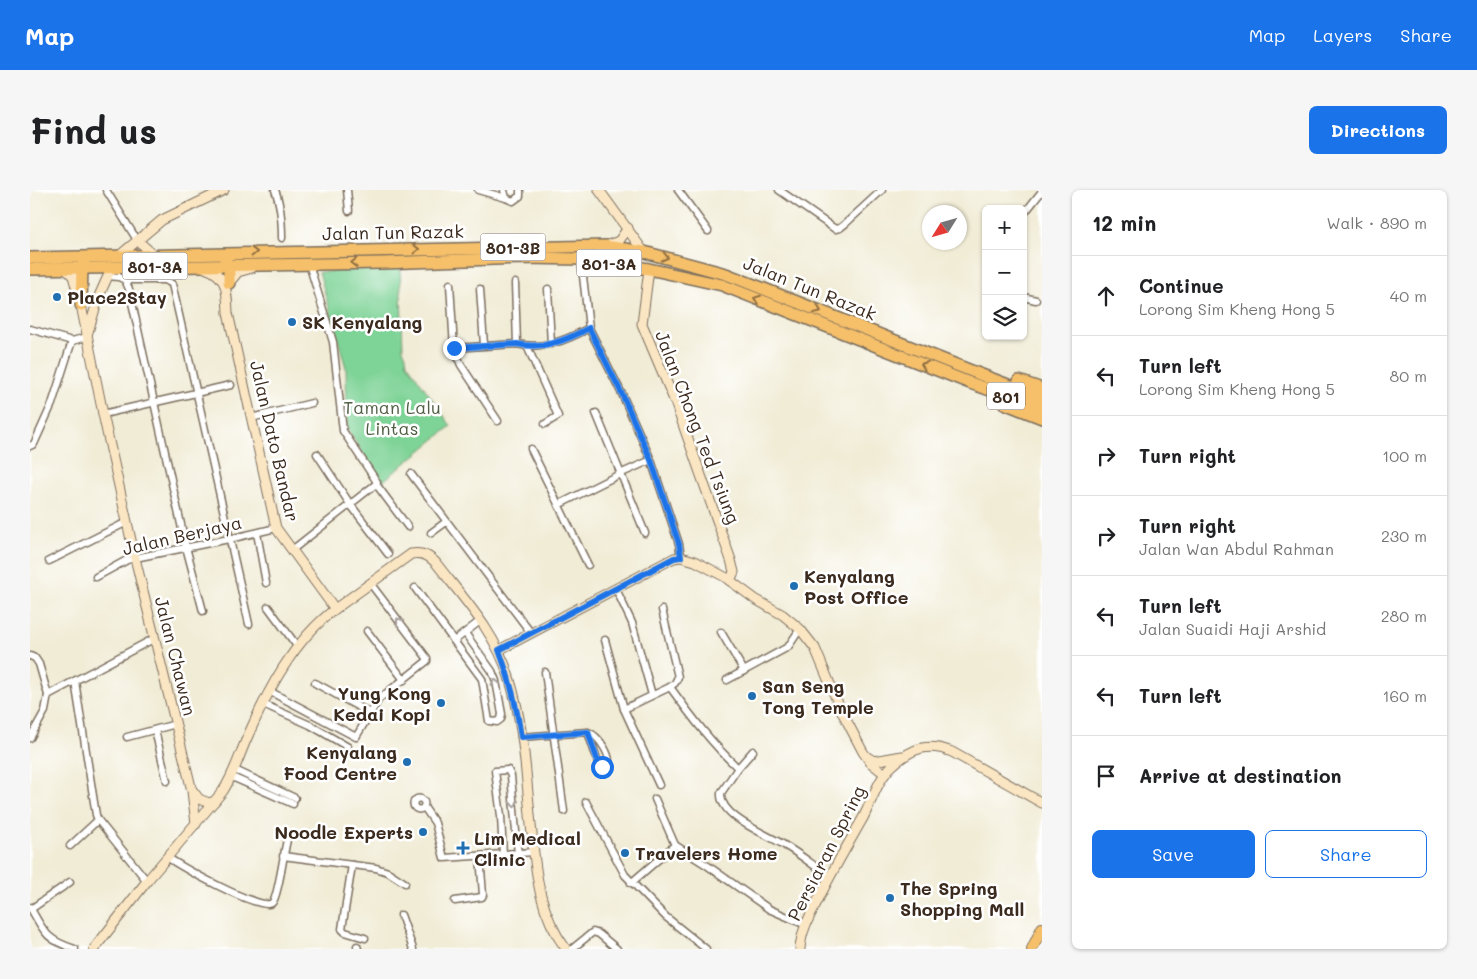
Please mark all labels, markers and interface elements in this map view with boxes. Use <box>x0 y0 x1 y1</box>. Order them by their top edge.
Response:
text: Map <box>25 20 74 51</box>
text: Map <box>1249 23 1285 47</box>
text: Layers <box>1313 23 1372 47</box>
text: Share <box>1400 23 1452 47</box>
button: Directions <box>1309 106 1447 154</box>
text: Find us <box>30 107 157 153</box>
north arrow <box>922 205 967 250</box>
map controls <box>982 205 1027 340</box>
button: + <box>982 205 1027 250</box>
text: 12 min <box>1092 209 1156 236</box>
text: Walk · 890 m <box>1326 212 1427 233</box>
street label: Jalan Tun Razak <box>322 219 464 245</box>
road number: 801-3B <box>480 234 546 260</box>
one-way arrow <box>412 244 420 254</box>
one-way arrow <box>250 247 258 258</box>
road number: 801-3A <box>576 249 642 276</box>
street label: Jalan Tun Razak <box>740 250 880 326</box>
button: − <box>982 250 1027 295</box>
one-way arrow <box>661 251 669 262</box>
road number: 801-3A <box>122 252 188 280</box>
one-way arrow <box>350 258 358 268</box>
text: Continue <box>1139 273 1224 298</box>
icon: ahead <box>1092 282 1120 310</box>
place label: Place2Stay <box>67 285 167 309</box>
text: 40 m <box>1390 285 1427 306</box>
marker: Place2Stay <box>51 291 63 303</box>
one-way arrow <box>753 295 762 305</box>
button: layers <box>982 295 1027 340</box>
text: Lorong Sim Kheng Hong 5 <box>1139 298 1335 319</box>
one-way arrow <box>813 304 822 315</box>
place label: SK Kenyalang <box>302 310 423 334</box>
marker: SK Kenyalang <box>286 316 298 328</box>
street label: Jalan Chong Ted Tsiung <box>650 327 746 527</box>
route end <box>443 337 466 360</box>
text: Turn left <box>1139 353 1222 378</box>
street label: Jalan Dato Bandar <box>245 358 305 524</box>
one-way arrow <box>921 360 929 370</box>
icon: left <box>1092 362 1120 390</box>
text: 80 m <box>1390 365 1427 386</box>
text: Lorong Sim Kheng Hong 5 <box>1139 378 1335 399</box>
road number: 801 <box>987 382 1025 410</box>
park label: Taman Lalu Lintas <box>343 395 441 440</box>
icon: right <box>1092 442 1120 470</box>
text: Turn right <box>1139 443 1236 468</box>
text: 100 m <box>1382 445 1427 466</box>
street label: Jalan Berjaya <box>120 510 244 560</box>
text: Turn right <box>1139 513 1236 538</box>
icon: right <box>1092 522 1120 550</box>
text: 230 m <box>1381 525 1427 546</box>
text: Jalan Wan Abdul Rahman <box>1139 538 1334 559</box>
place label: Kenyalang Post Office <box>804 564 909 609</box>
marker: Kenyalang Post Office <box>788 580 800 592</box>
text: Turn left <box>1139 593 1222 618</box>
street label: Jalan Chawan <box>150 594 202 718</box>
icon: left <box>1092 602 1120 630</box>
text: 280 m <box>1381 605 1427 626</box>
one-way arrow <box>396 617 405 627</box>
text: Jalan Suaidi Haji Arshid <box>1139 618 1326 639</box>
place label: San Seng Tong Temple <box>762 674 874 719</box>
one-way arrow <box>490 677 501 686</box>
place label: Yung Kong Kedai Kopi <box>333 681 431 726</box>
icon: left <box>1092 682 1120 710</box>
text: Turn left <box>1139 683 1222 708</box>
text: 160 m <box>1382 685 1427 706</box>
marker: San Seng Tong Temple <box>746 690 758 702</box>
marker: Yung Kong Kedai Kopi <box>435 697 447 709</box>
place label: Kenyalang Food Centre <box>283 740 397 785</box>
marker: Kenyalang Food Centre <box>401 756 413 768</box>
route start <box>591 756 614 779</box>
icon: arrive <box>1092 762 1120 790</box>
text: Arrive at destination <box>1139 763 1342 788</box>
street label: Persiaran Spring <box>782 781 870 925</box>
one-way arrow <box>508 801 519 809</box>
place label: Noodle Experts <box>275 820 413 844</box>
marker: Noodle Experts <box>417 826 429 838</box>
place label: Lim Medical Clinic <box>474 826 581 871</box>
button: Save <box>1092 830 1255 878</box>
button: Share <box>1265 830 1427 878</box>
marker: Lim Medical Clinic <box>456 841 470 855</box>
place label: Travelers Home <box>635 841 778 865</box>
marker: Travelers Home <box>619 847 631 859</box>
place label: The Spring Shopping Mall <box>900 876 1024 921</box>
marker: The Spring Shopping Mall <box>884 892 896 904</box>

